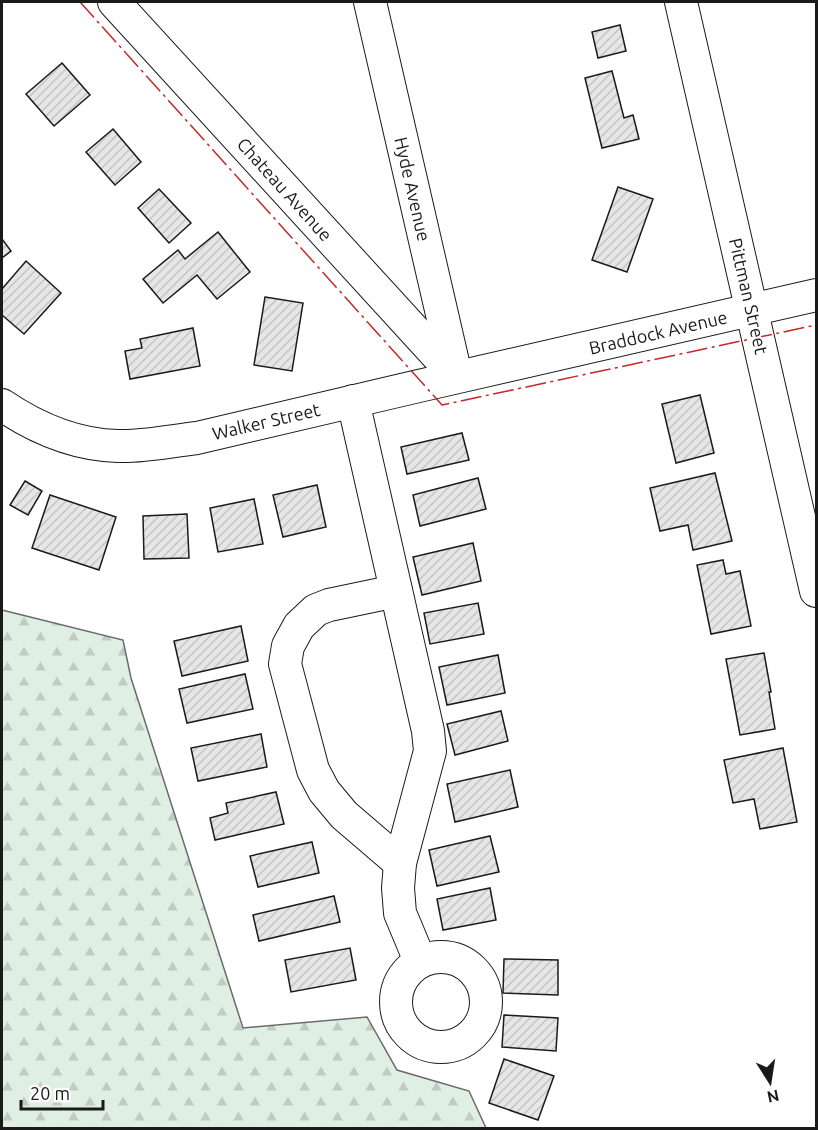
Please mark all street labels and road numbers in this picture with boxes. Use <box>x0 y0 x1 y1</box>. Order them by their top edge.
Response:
street label: Chateau Avenue <box>233 133 337 245</box>
street label: Hyde Avenue <box>391 135 435 243</box>
street label: Pittman Street <box>726 236 772 356</box>
street label: Braddock Avenue <box>587 306 729 358</box>
street label: Walker Street <box>210 399 322 443</box>

